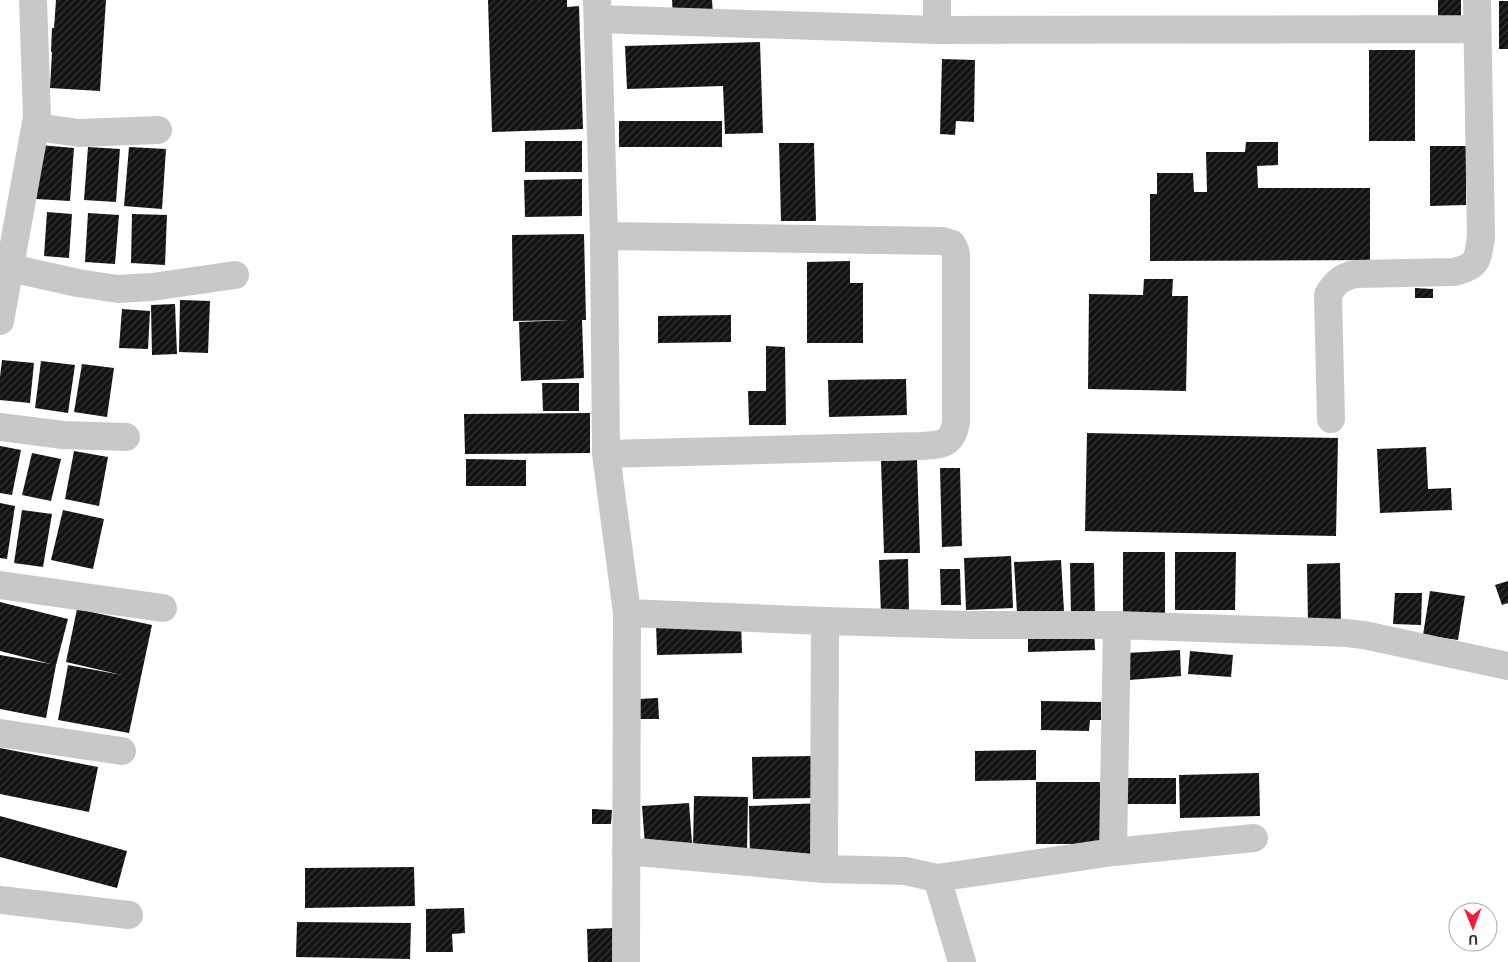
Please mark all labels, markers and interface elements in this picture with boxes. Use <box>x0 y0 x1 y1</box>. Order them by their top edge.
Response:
north arrow <box>1448 902 1498 952</box>
text: U <box>1468 932 1478 948</box>

